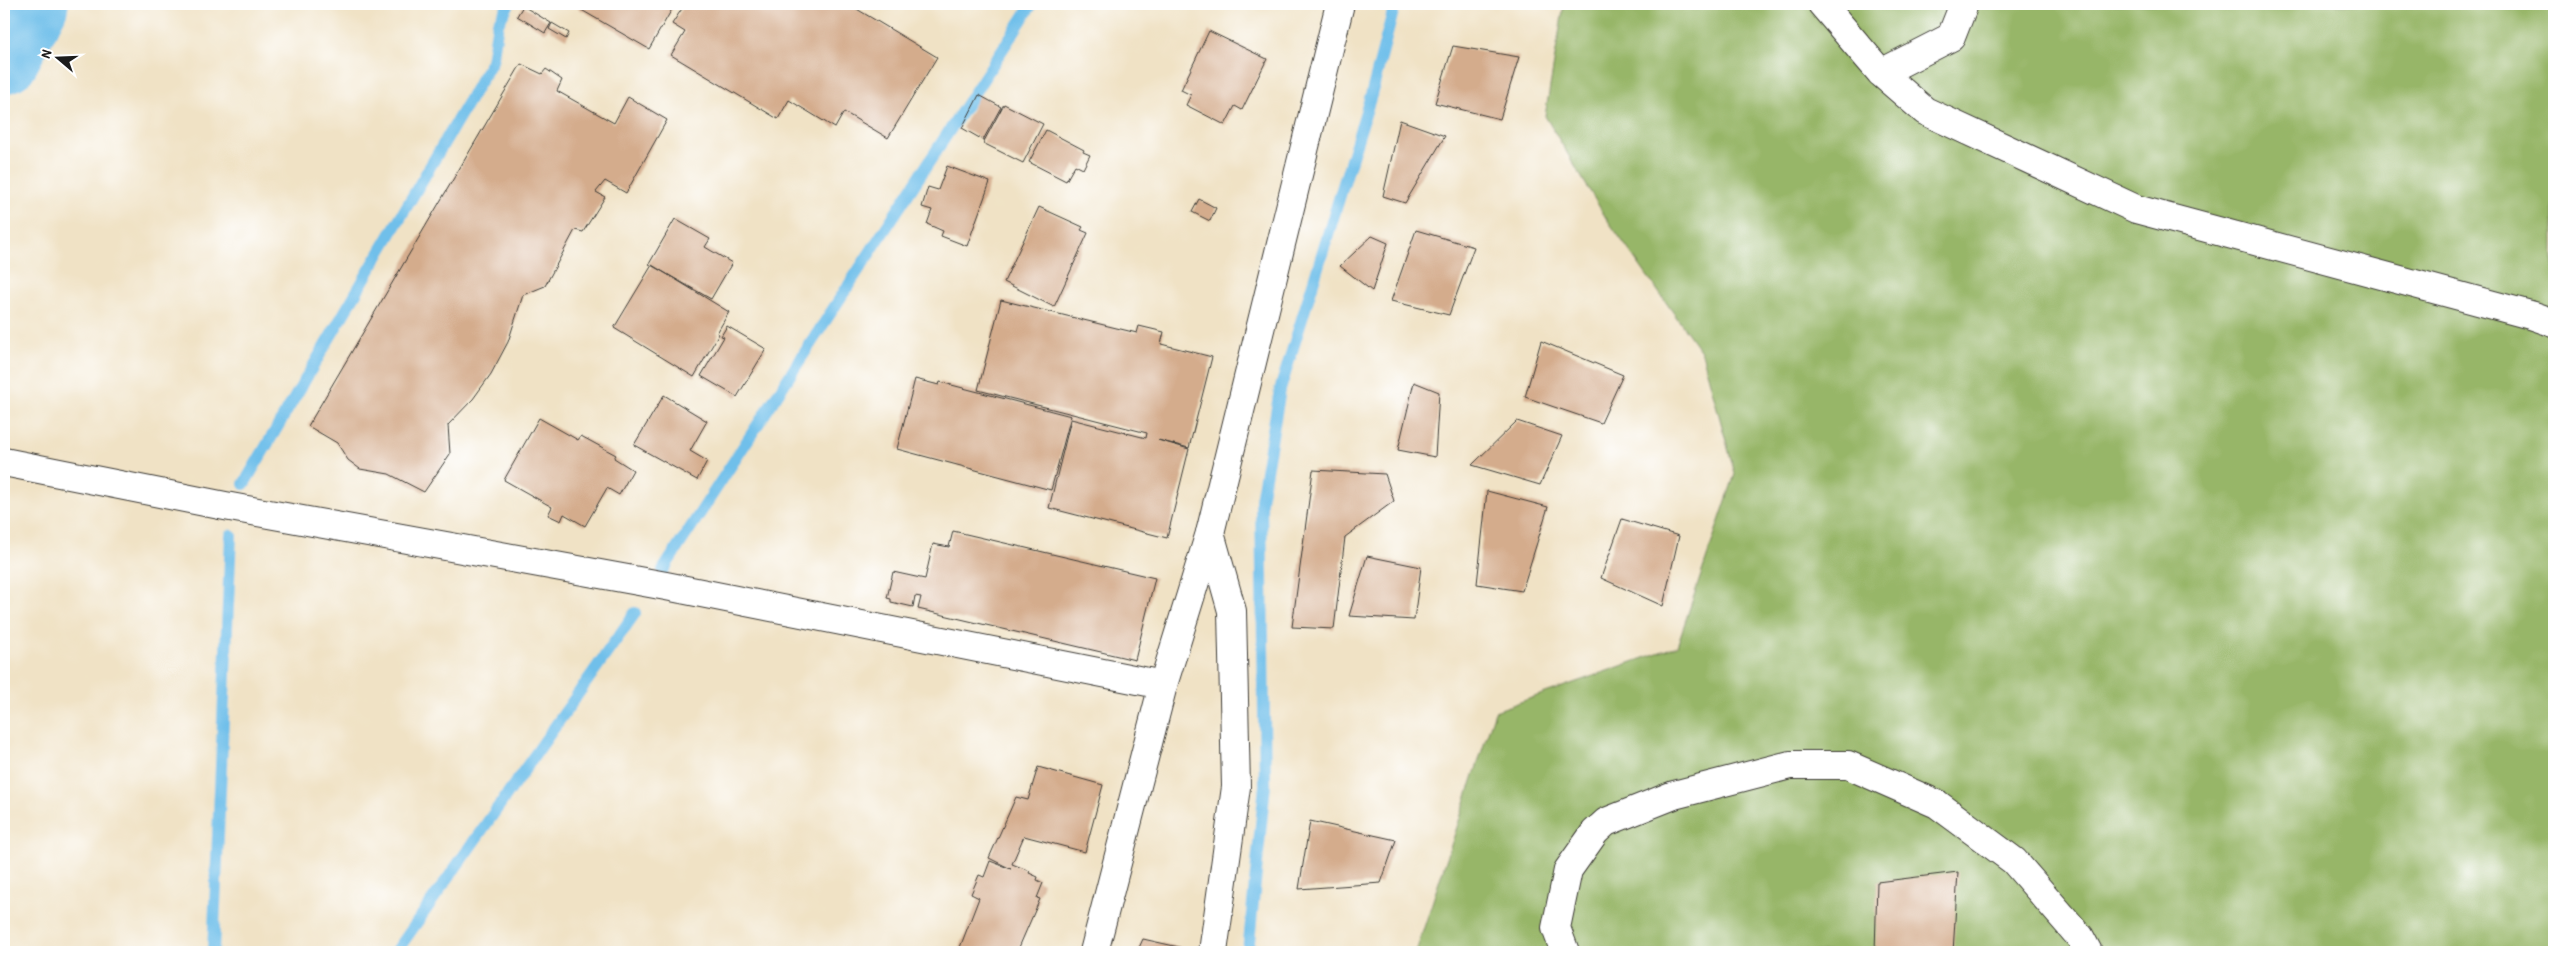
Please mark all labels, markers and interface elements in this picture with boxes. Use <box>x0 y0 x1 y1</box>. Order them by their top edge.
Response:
north arrow <box>32 32 82 82</box>
text: N <box>35 46 56 60</box>

